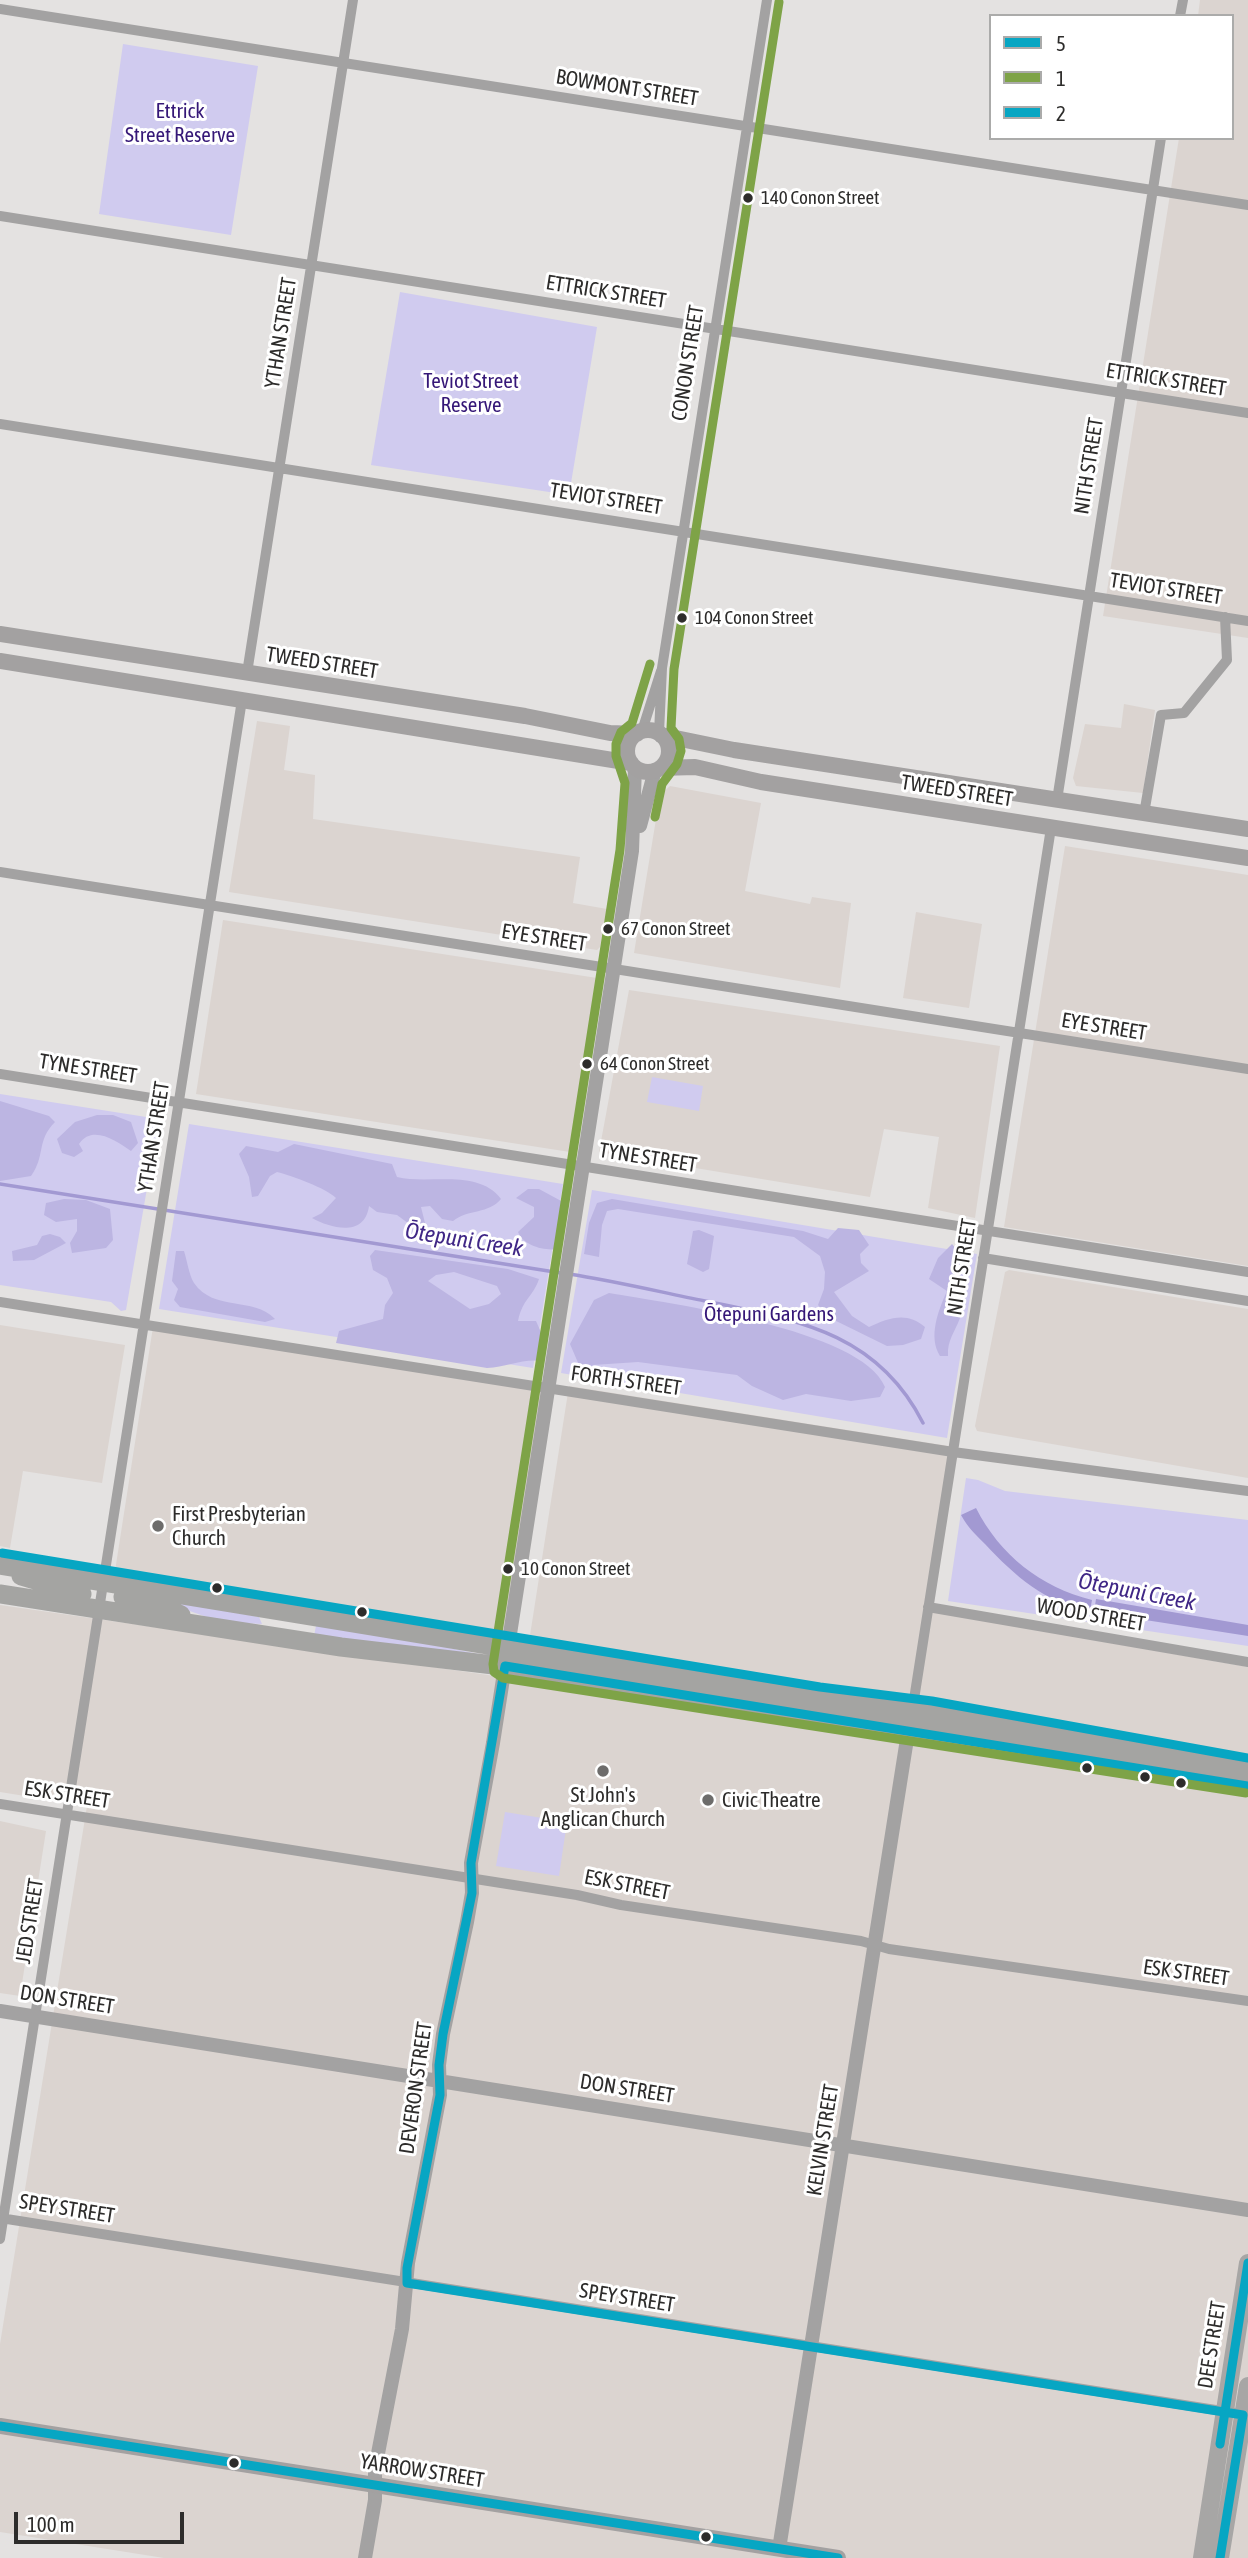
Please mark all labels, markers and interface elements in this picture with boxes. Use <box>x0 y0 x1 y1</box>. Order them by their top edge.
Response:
legend <box>989 14 1234 140</box>
text: 5 <box>1056 31 1066 55</box>
street label: BOWMONT STREET <box>554 64 700 112</box>
text: 1 <box>1056 66 1066 90</box>
park label: Ettrick Street Reserve <box>125 98 235 148</box>
text: 2 <box>1056 101 1066 125</box>
place label: 140 Conon Street <box>761 187 880 209</box>
marker: 140 Conon Street <box>741 191 755 205</box>
street label: ETTRICK STREET <box>544 270 668 314</box>
street label: YTHAN STREET <box>260 276 302 390</box>
street label: CONON STREET <box>666 303 710 423</box>
street label: ETTRICK STREET <box>1104 358 1228 402</box>
park label: Teviot Street Reserve <box>423 368 519 418</box>
street label: NITH STREET <box>1069 416 1109 516</box>
street label: TEVIOT STREET <box>548 478 664 520</box>
street label: TEVIOT STREET <box>1108 568 1224 610</box>
place label: 104 Conon Street <box>695 607 814 629</box>
marker: 104 Conon Street <box>675 611 689 625</box>
street label: TWEED STREET <box>264 642 380 684</box>
street label: TWEED STREET <box>899 770 1015 812</box>
place label: 67 Conon Street <box>621 918 731 940</box>
street label: EYE STREET <box>500 919 588 957</box>
marker: 67 Conon Street <box>601 922 615 936</box>
street label: EYE STREET <box>1060 1008 1148 1046</box>
street label: TYNE STREET <box>37 1049 139 1089</box>
place label: 64 Conon Street <box>600 1053 710 1075</box>
marker: 64 Conon Street <box>580 1057 594 1071</box>
street label: YTHAN STREET <box>133 1080 175 1194</box>
street label: TYNE STREET <box>597 1138 699 1178</box>
water label: Ōtepuni Creek <box>403 1217 525 1263</box>
street label: NITH STREET <box>942 1217 982 1317</box>
park label: Ōtepuni Gardens <box>704 1301 834 1327</box>
street label: FORTH STREET <box>569 1361 683 1401</box>
place label: First Presbyterian Church <box>172 1501 306 1551</box>
marker: First Presbyterian Church <box>150 1518 166 1534</box>
place label: 10 Conon Street <box>521 1558 631 1580</box>
marker: 10 Conon Street <box>501 1562 515 1576</box>
water label: Ōtepuni Creek <box>1076 1567 1198 1617</box>
unlabelled marker <box>210 1581 224 1595</box>
street label: WOOD STREET <box>1035 1593 1147 1637</box>
unlabelled marker <box>355 1605 369 1619</box>
unlabelled marker <box>1080 1761 1094 1775</box>
marker: St John's Anglican Church <box>595 1763 611 1779</box>
unlabelled marker <box>1138 1770 1152 1784</box>
street label: ESK STREET <box>22 1776 112 1814</box>
unlabelled marker <box>1174 1776 1188 1790</box>
place label: St John's Anglican Church <box>541 1782 665 1832</box>
place label: Civic Theatre <box>722 1787 820 1813</box>
marker: Civic Theatre <box>700 1792 716 1808</box>
street label: ESK STREET <box>582 1864 672 1906</box>
street label: JED STREET <box>11 1877 49 1965</box>
street label: ESK STREET <box>1141 1954 1231 1992</box>
street label: DON STREET <box>18 1980 116 2020</box>
street label: DEVERON STREET <box>394 2020 438 2156</box>
street label: DON STREET <box>578 2069 676 2109</box>
street label: KELVIN STREET <box>802 2082 844 2198</box>
street label: SPEY STREET <box>18 2189 116 2229</box>
street label: SPEY STREET <box>578 2278 676 2318</box>
street label: DEE STREET <box>1193 2299 1231 2391</box>
street label: YARROW STREET <box>358 2449 486 2493</box>
unlabelled marker <box>227 2456 241 2470</box>
scale bar <box>18 2498 187 2542</box>
text: 100 m <box>27 2512 75 2536</box>
unlabelled marker <box>699 2530 713 2544</box>

